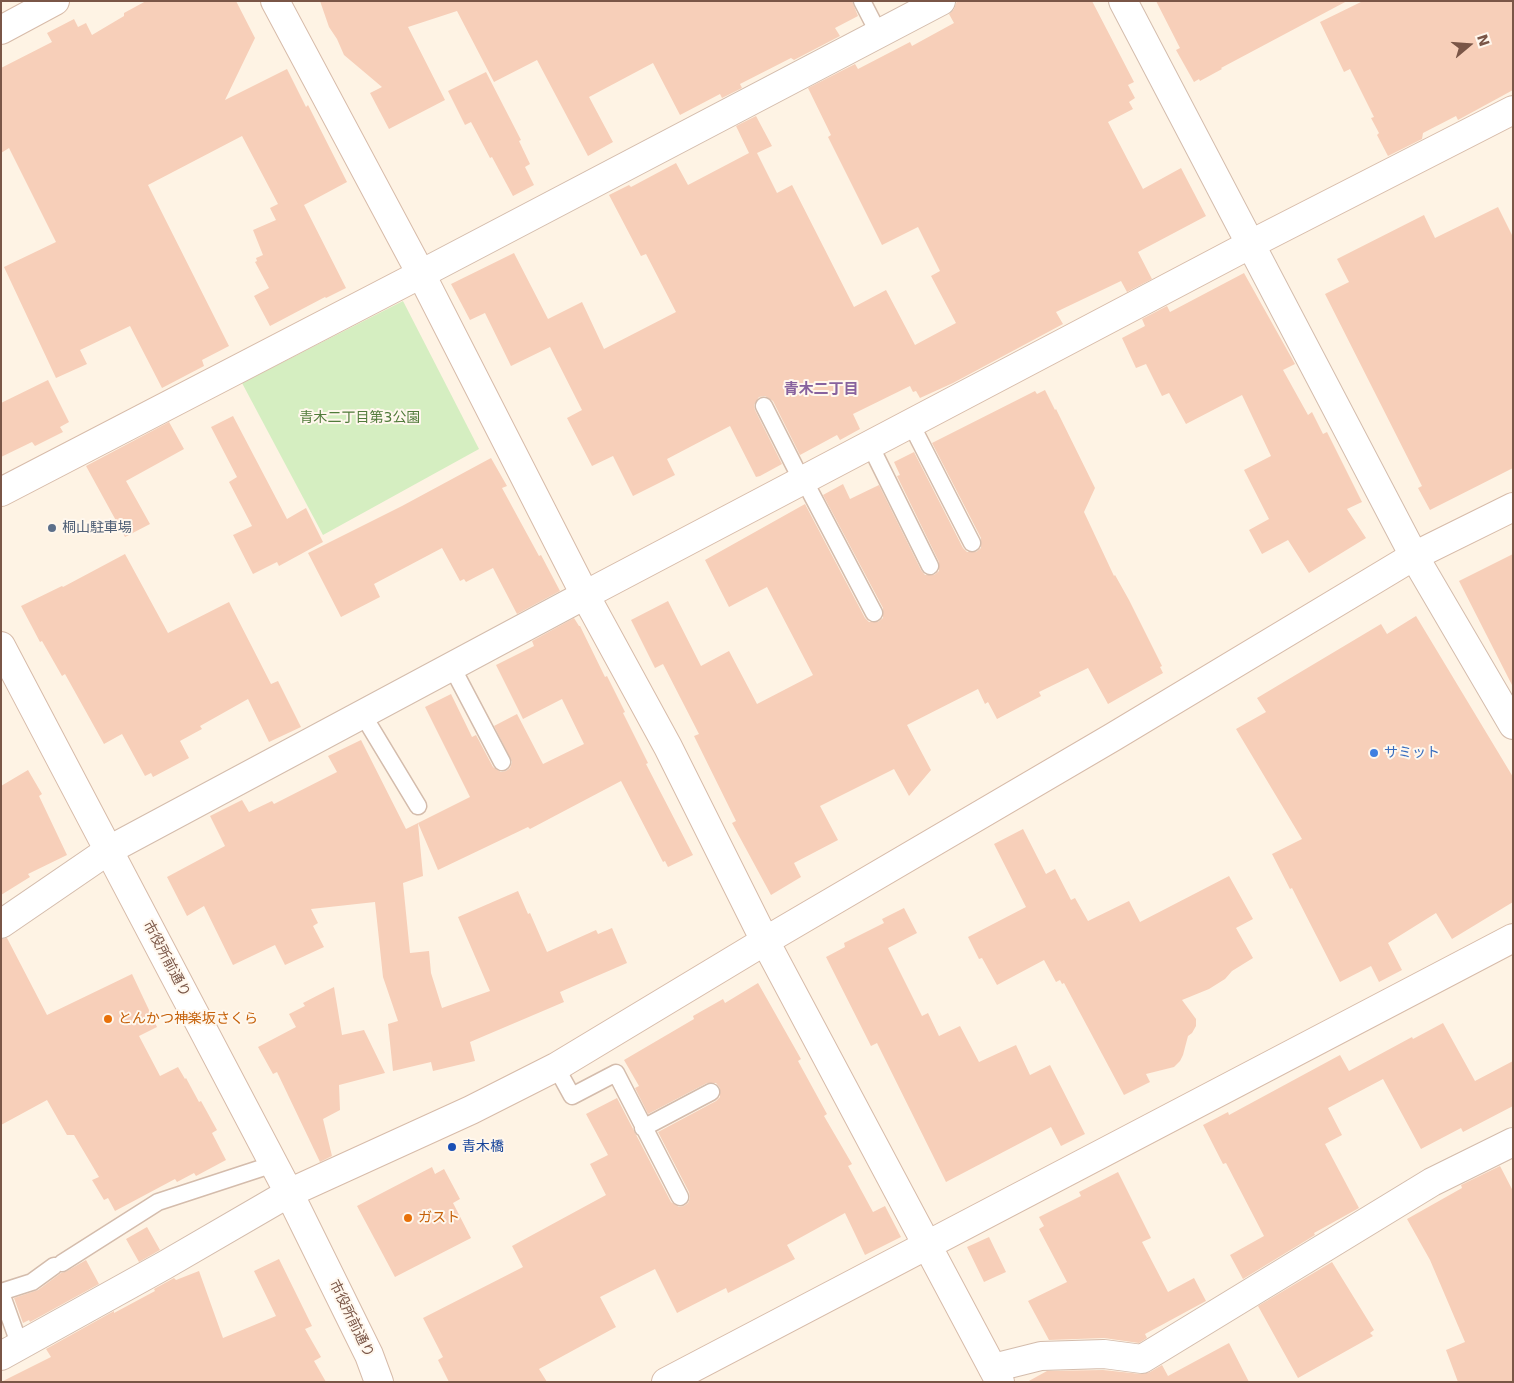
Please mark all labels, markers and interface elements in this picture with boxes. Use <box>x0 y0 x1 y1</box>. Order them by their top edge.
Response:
north arrow <box>1444 20 1494 70</box>
text: N <box>1474 32 1493 48</box>
district label: 青木二丁目 <box>784 381 858 399</box>
park label: 青木二丁目第3公園 <box>300 410 420 426</box>
place label: 桐山駐車場 <box>62 520 132 536</box>
marker: 桐山駐車場 <box>46 522 58 534</box>
place label: サミット <box>1384 745 1440 761</box>
marker: サミット <box>1368 747 1380 759</box>
street label: 市役所前通り <box>139 918 193 1000</box>
place label: とんかつ神楽坂さくら <box>118 1011 258 1027</box>
marker: とんかつ神楽坂さくら <box>102 1013 114 1025</box>
place label: 青木橋 <box>462 1139 504 1155</box>
marker: 青木橋 <box>446 1141 458 1153</box>
place label: ガスト <box>418 1210 460 1226</box>
marker: ガスト <box>402 1212 414 1224</box>
street label: 市役所前通り <box>325 1278 377 1360</box>

